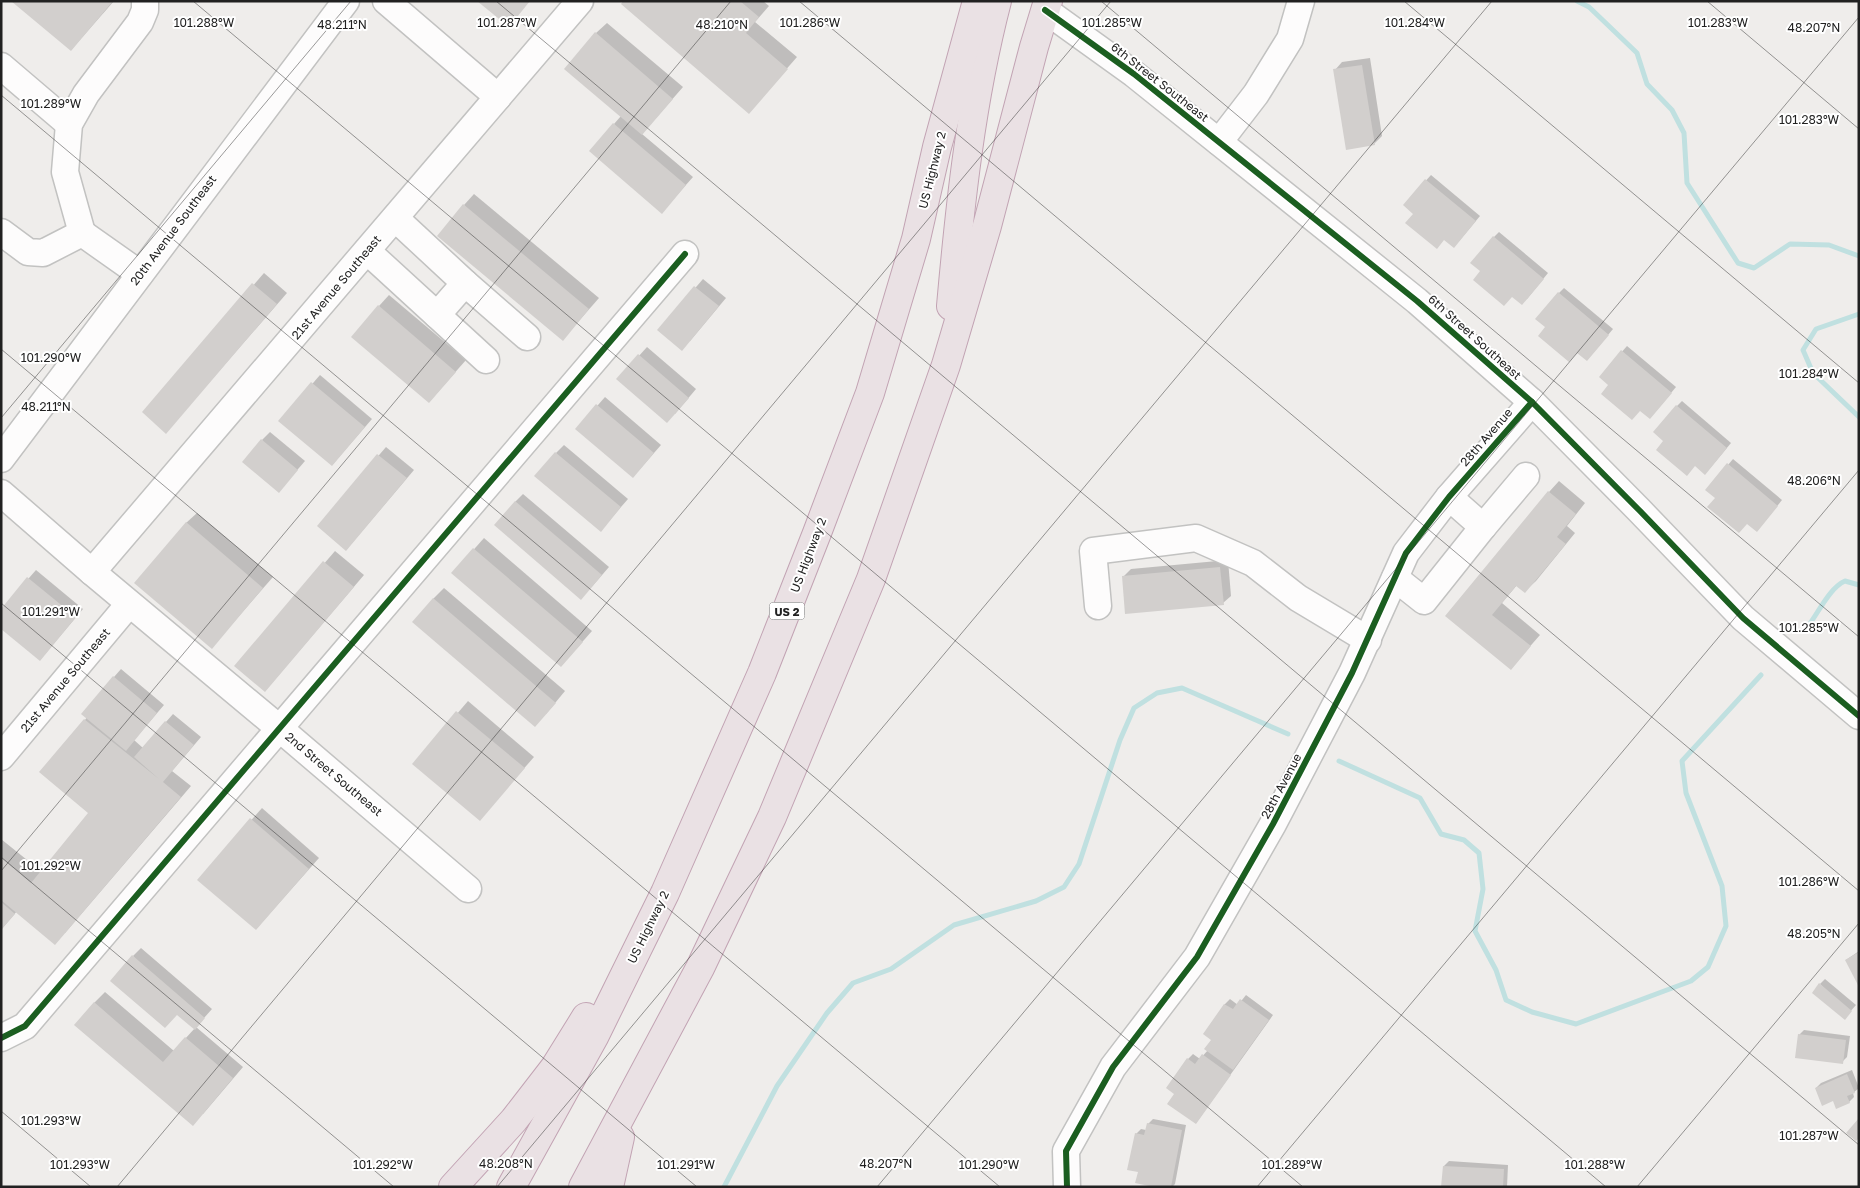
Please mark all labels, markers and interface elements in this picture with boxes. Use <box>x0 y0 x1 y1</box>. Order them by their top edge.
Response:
text: 101.288°W <box>174 15 235 30</box>
text: 101.287°W <box>477 15 537 30</box>
text: 101.286°W <box>780 15 841 30</box>
text: 101.285°W <box>1082 15 1143 30</box>
text: 101.284°W <box>1385 15 1445 30</box>
text: 101.283°W <box>1688 15 1749 30</box>
text: 48.211°N <box>317 17 367 32</box>
text: 48.210°N <box>696 17 748 32</box>
text: 48.207°N <box>1788 20 1840 35</box>
street label: 6th Street Southeast <box>1108 39 1212 125</box>
text: 101.289°W <box>21 96 82 111</box>
text: 101.283°W <box>1779 112 1840 127</box>
street label: US Highway 2 <box>915 130 949 210</box>
street label: 20th Avenue Southeast <box>127 172 219 288</box>
street label: 21st Avenue Southeast <box>288 232 384 342</box>
street label: 6th Street Southeast <box>1425 291 1525 383</box>
text: 101.290°W <box>21 350 82 365</box>
text: 101.284°W <box>1779 366 1839 381</box>
text: 48.211°N <box>21 399 71 414</box>
street label: 28th Avenue <box>1457 405 1515 469</box>
text: 48.206°N <box>1787 473 1841 488</box>
street label: US Highway 2 <box>787 515 829 595</box>
road number: US 2 <box>770 602 804 620</box>
text: 101.291°W <box>22 604 80 619</box>
text: 101.285°W <box>1779 620 1840 635</box>
street label: 21st Avenue Southeast <box>17 625 113 735</box>
street label: 2nd Street Southeast <box>282 729 386 819</box>
street label: 28th Avenue <box>1258 751 1304 821</box>
text: 101.292°W <box>21 858 82 873</box>
text: 101.286°W <box>1779 874 1840 889</box>
street label: US Highway 2 <box>624 888 672 966</box>
text: 48.205°N <box>1787 926 1841 941</box>
text: 101.293°W <box>21 1113 82 1128</box>
text: 101.287°W <box>1779 1128 1839 1143</box>
text: 48.208°N <box>479 1156 533 1171</box>
text: 48.207°N <box>860 1156 912 1171</box>
text: 101.293°W <box>50 1157 111 1172</box>
text: 101.292°W <box>353 1157 414 1172</box>
text: 101.291°W <box>657 1157 715 1172</box>
text: 101.290°W <box>959 1157 1020 1172</box>
text: 101.289°W <box>1262 1157 1323 1172</box>
text: 101.288°W <box>1565 1157 1626 1172</box>

